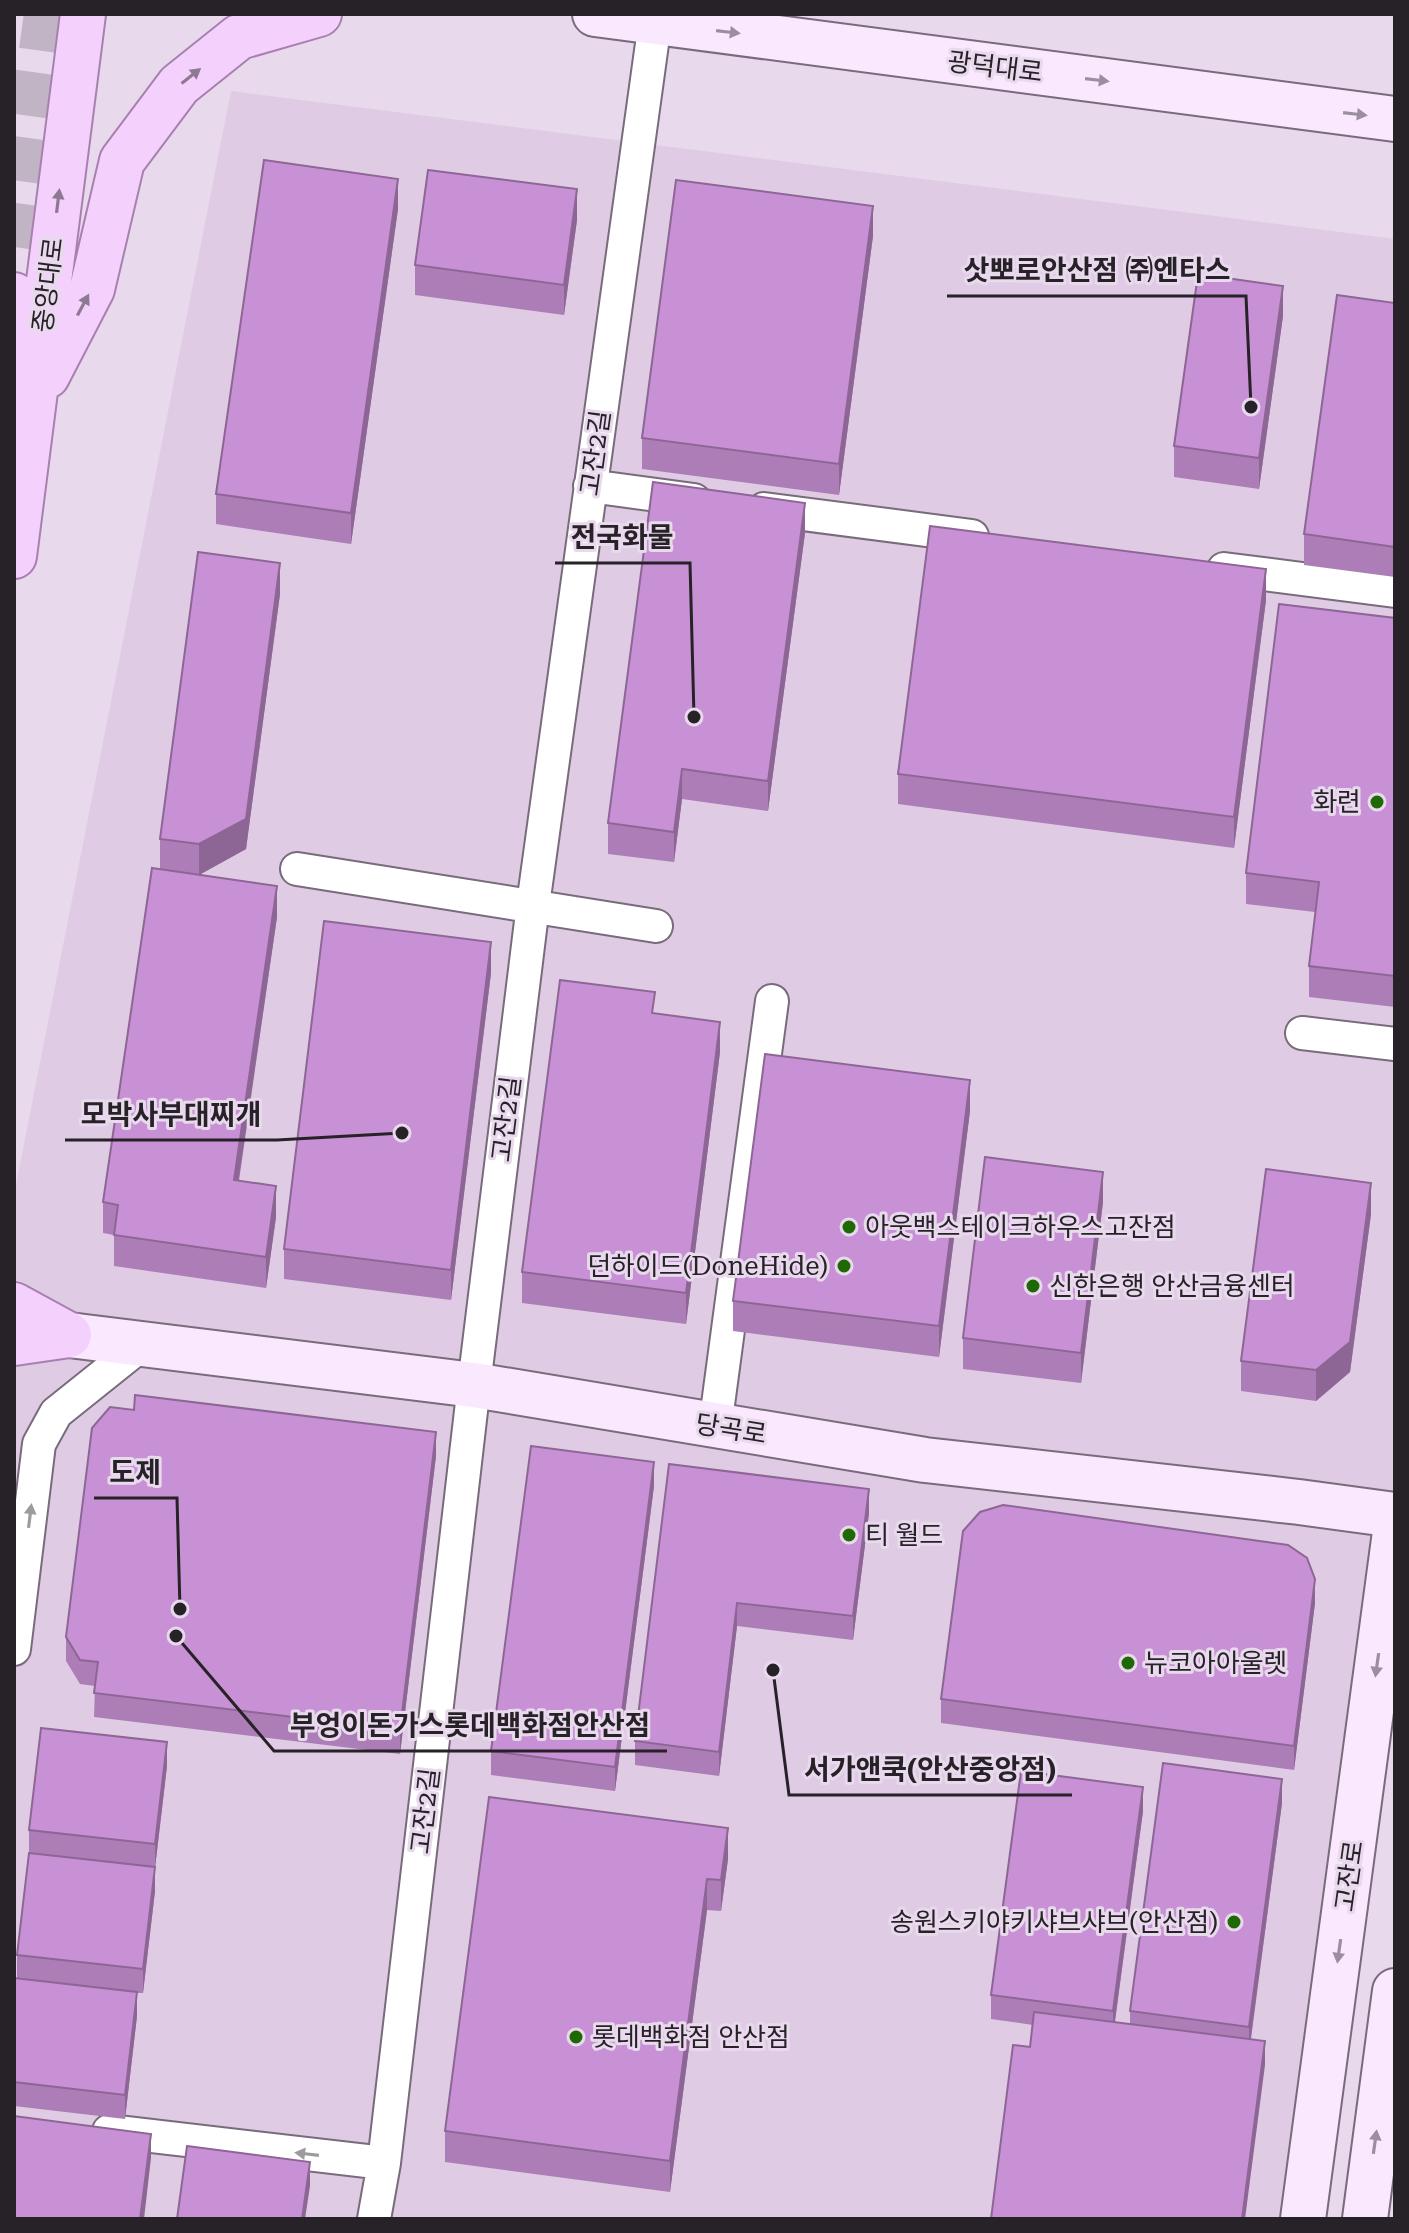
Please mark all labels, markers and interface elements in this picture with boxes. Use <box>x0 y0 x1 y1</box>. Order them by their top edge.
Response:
one-way arrow <box>716 25 741 38</box>
street label: 광덕대로 <box>946 46 1044 88</box>
one-way arrow <box>181 68 201 84</box>
one-way arrow <box>1085 74 1110 87</box>
one-way arrow <box>1343 108 1368 121</box>
one-way arrow <box>52 188 65 213</box>
street label: 중앙대로 <box>27 236 69 334</box>
callout: 삿뽀로안산점 ㈜엔타스 <box>947 244 1246 296</box>
text: 삿뽀로안산점 ㈜엔타스 <box>964 254 1230 287</box>
one-way arrow <box>77 294 90 317</box>
street label: 고잔2길 <box>574 408 616 498</box>
callout: 전국화물 <box>555 511 690 563</box>
text: 전국화물 <box>570 521 674 554</box>
place label: 화련 <box>1313 787 1361 817</box>
marker: 화련 <box>1368 793 1386 811</box>
street label: 고잔2길 <box>486 1074 526 1164</box>
callout: 모박사부대찌개 <box>65 1088 277 1140</box>
text: 모박사부대찌개 <box>81 1098 261 1131</box>
place label: 아웃백스테이크하우스고잔점 <box>865 1212 1176 1242</box>
marker: 아웃백스테이크하우스고잔점 <box>840 1218 858 1236</box>
place label: 던하이드(DoneHide) <box>587 1251 828 1281</box>
marker: 던하이드(DoneHide) <box>835 1257 853 1275</box>
place label: 신한은행 안산금융센터 <box>1049 1271 1295 1301</box>
marker: 신한은행 안산금융센터 <box>1024 1277 1042 1295</box>
street label: 당곡로 <box>693 1409 769 1449</box>
callout: 도제 <box>94 1446 177 1498</box>
text: 도제 <box>109 1456 161 1489</box>
one-way arrow <box>24 1503 37 1528</box>
place label: 티 월드 <box>865 1520 943 1550</box>
marker: 티 월드 <box>840 1526 858 1544</box>
place label: 뉴코아아울렛 <box>1144 1648 1288 1678</box>
one-way arrow <box>1370 1653 1383 1678</box>
marker: 뉴코아아울렛 <box>1119 1654 1137 1672</box>
callout: 부엉이돈가스롯데백화점안산점 <box>274 1699 667 1751</box>
text: 부엉이돈가스롯데백화점안산점 <box>290 1709 650 1742</box>
callout: 서가앤쿡(안산중앙점) <box>789 1743 1072 1795</box>
text: 서가앤쿡(안산중앙점) <box>804 1753 1056 1786</box>
street label: 고잔2길 <box>405 1766 445 1856</box>
street label: 고잔로 <box>1329 1838 1369 1914</box>
place label: 송원스키야키샤브샤브(안산점) <box>890 1907 1218 1937</box>
marker: 송원스키야키샤브샤브(안산점) <box>1225 1913 1243 1931</box>
one-way arrow <box>1332 1939 1345 1964</box>
place label: 롯데백화점 안산점 <box>592 2022 790 2052</box>
marker: 롯데백화점 안산점 <box>567 2028 585 2046</box>
one-way arrow <box>1369 2129 1382 2154</box>
one-way arrow <box>294 2148 319 2161</box>

